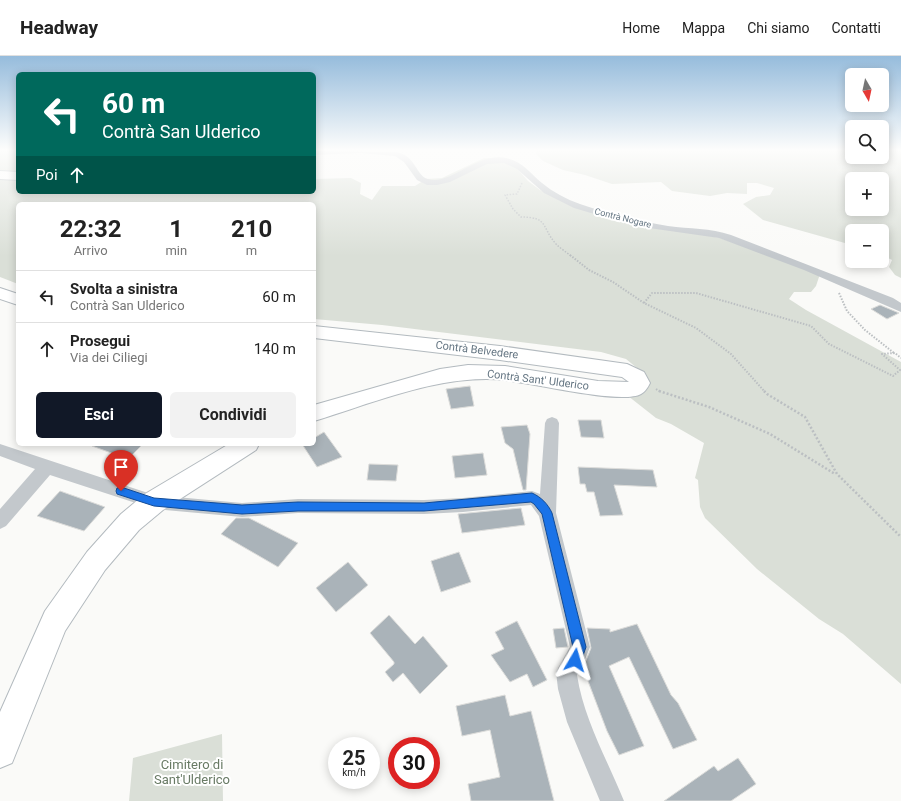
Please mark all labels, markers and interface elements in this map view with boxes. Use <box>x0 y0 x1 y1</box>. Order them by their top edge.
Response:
text: Headway <box>20 16 98 39</box>
text: Home <box>622 20 660 36</box>
text: Mappa <box>682 20 725 36</box>
text: Chi siamo <box>747 20 809 36</box>
text: Contatti <box>831 20 881 36</box>
north arrow <box>845 68 889 112</box>
map controls <box>845 68 889 268</box>
text: 60 m <box>102 87 165 120</box>
icon: left <box>36 88 88 140</box>
button: search <box>845 120 889 164</box>
text: Contrà San Ulderico <box>102 121 261 142</box>
icon: ahead <box>66 164 88 186</box>
text: Poi <box>36 166 58 184</box>
button: + <box>845 172 889 216</box>
street label: Contrà Nogare <box>594 206 653 230</box>
text: 22:32 <box>60 215 122 243</box>
text: 1 <box>169 215 183 243</box>
text: 210 <box>231 215 272 243</box>
button: − <box>845 224 889 268</box>
text: Arrivo <box>74 243 108 258</box>
text: min <box>165 243 187 258</box>
text: m <box>246 243 257 258</box>
text: Svolta a sinistra <box>70 280 178 298</box>
icon: left <box>36 286 58 308</box>
text: 60 m <box>262 288 296 306</box>
text: Contrà San Ulderico <box>70 298 185 313</box>
text: Prosegui <box>70 332 130 350</box>
icon: ahead <box>36 338 58 360</box>
street label: Contrà Belvedere <box>435 338 519 362</box>
text: 140 m <box>254 340 296 358</box>
text: Via dei Ciliegi <box>70 350 148 365</box>
street label: Contrà Sant' Ulderico <box>486 367 590 393</box>
button: Esci <box>36 392 162 438</box>
button: Condividi <box>170 392 296 438</box>
pin <box>104 450 138 491</box>
icon: arrive <box>110 456 132 478</box>
position arrow <box>554 639 596 681</box>
speed limit sign: 30 <box>388 737 440 789</box>
text: 25 <box>343 746 365 770</box>
park label: Cimitero di Sant'Ulderico <box>154 757 230 787</box>
text: km/h <box>342 767 366 778</box>

